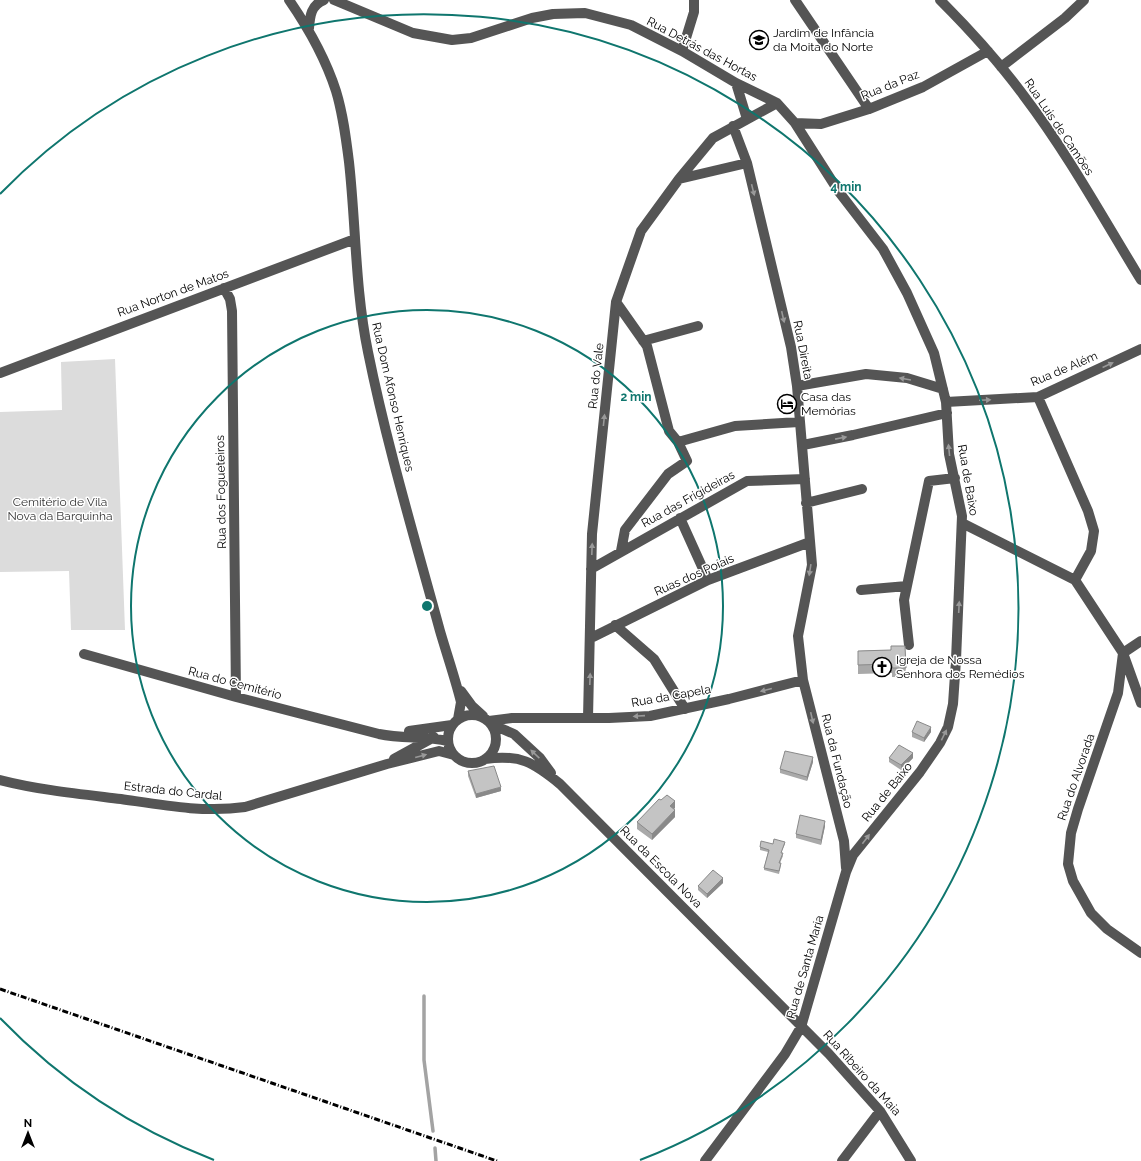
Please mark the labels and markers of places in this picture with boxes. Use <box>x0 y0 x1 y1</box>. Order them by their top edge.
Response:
place label: Jardim de Infância da Moita do Norte <box>773 26 874 54</box>
school or university icon: Jardim de Infância da Moita do Norte <box>748 29 770 51</box>
place label: Casa das Memórias <box>801 390 856 418</box>
hotel icon: Casa das Memórias <box>776 393 798 415</box>
centre of rings <box>420 599 434 613</box>
place label: Igreja de Nossa Senhora dos Remédios <box>896 653 1025 681</box>
church icon: Igreja de Nossa Senhora dos Remédios <box>871 656 893 678</box>

